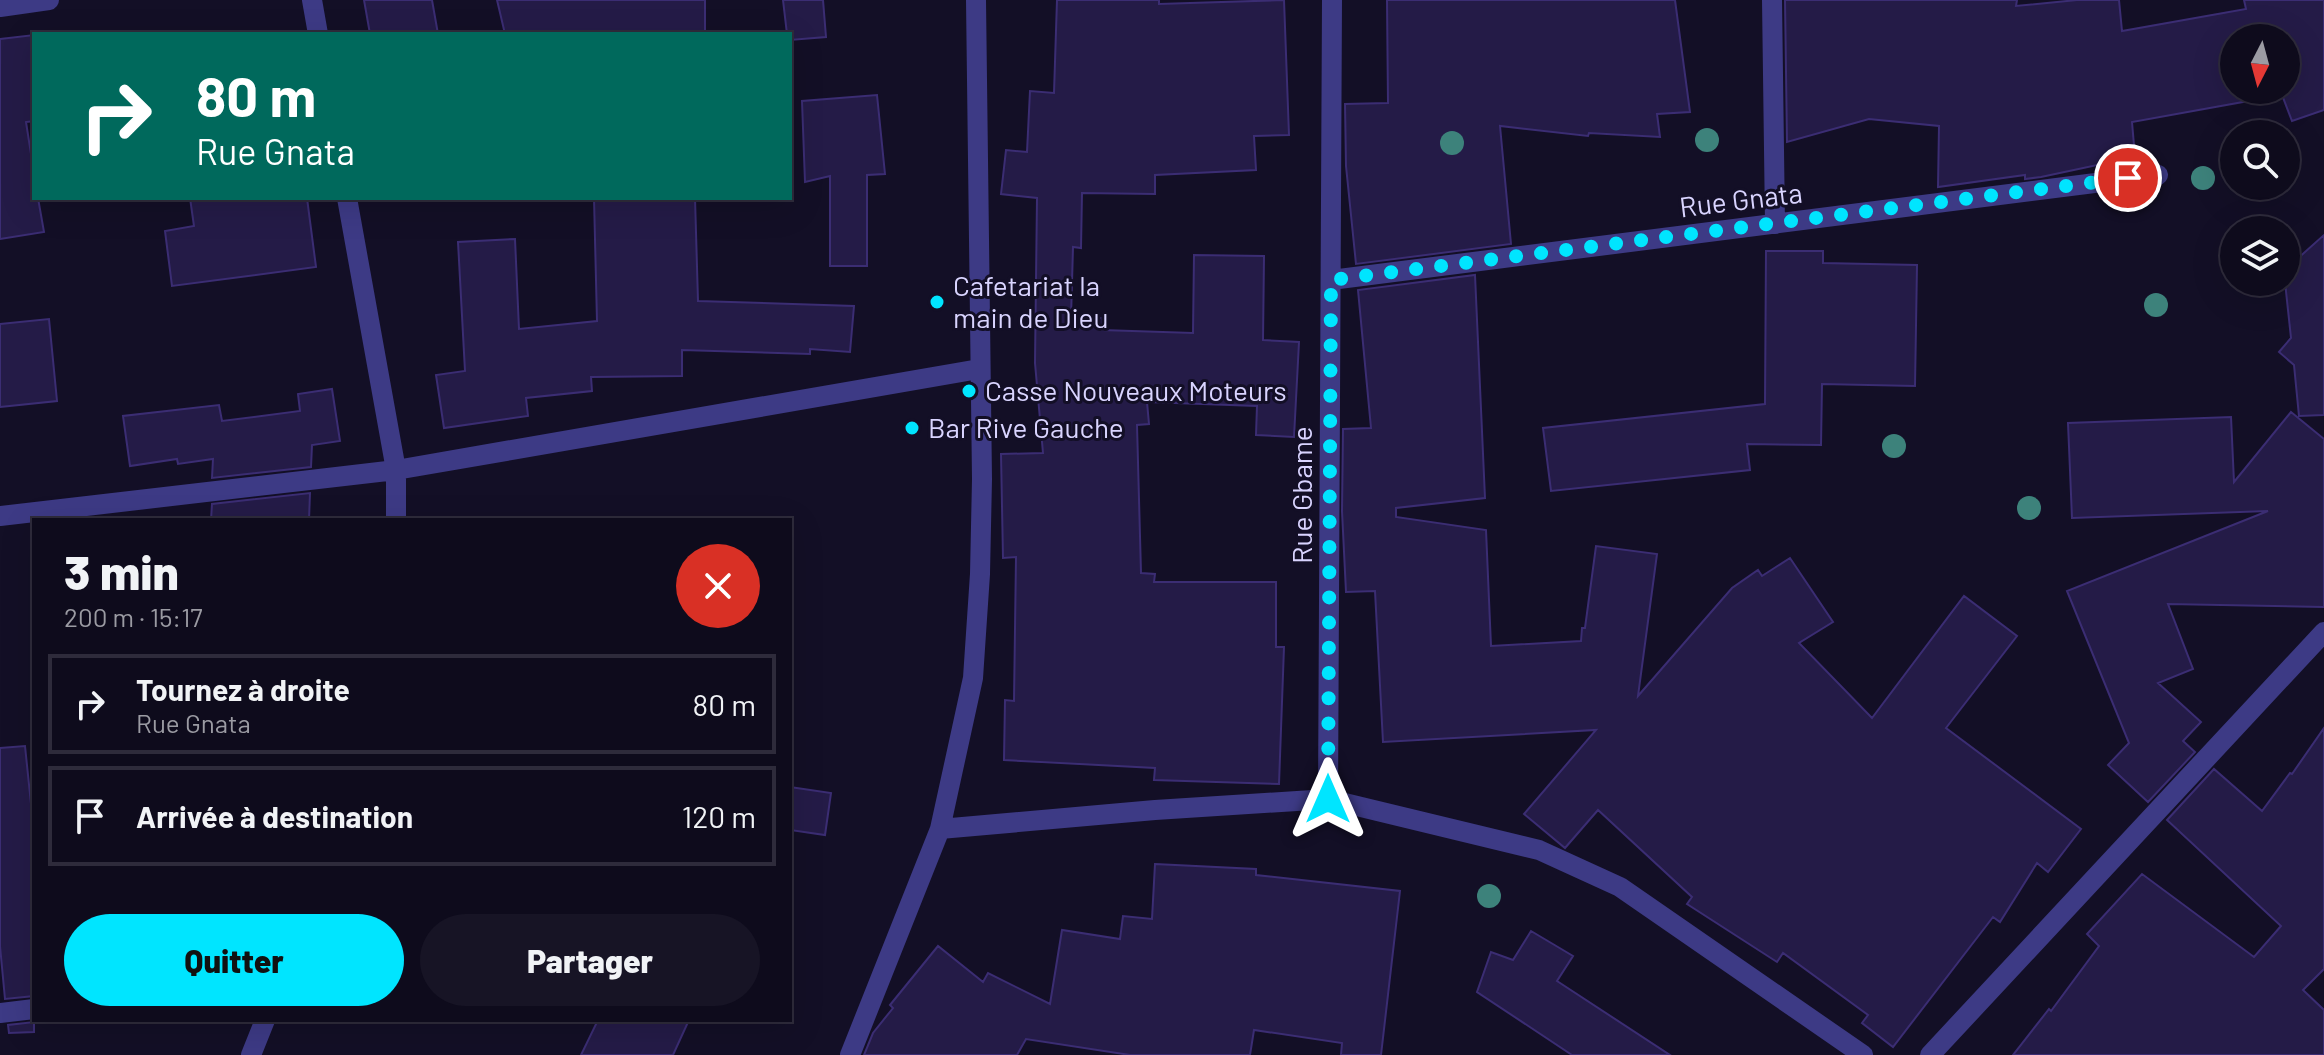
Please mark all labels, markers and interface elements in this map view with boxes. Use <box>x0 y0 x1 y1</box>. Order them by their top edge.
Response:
north arrow <box>2220 24 2300 104</box>
map controls <box>2220 24 2300 296</box>
text: 80 m <box>196 61 316 128</box>
icon: right <box>64 64 168 168</box>
button: search <box>2220 120 2300 200</box>
text: Rue Gnata <box>196 129 355 172</box>
pin <box>2094 144 2162 212</box>
icon: arrive <box>2106 156 2150 200</box>
street label: Rue Gnata <box>1677 175 1804 223</box>
button: layers <box>2220 216 2300 296</box>
place label: Cafetariat la main de Dieu <box>953 268 1109 334</box>
marker: Cafetariat la main de Dieu <box>928 293 946 311</box>
place label: Casse Nouveaux Moteurs <box>985 373 1287 407</box>
marker: Casse Nouveaux Moteurs <box>960 382 978 400</box>
place label: Bar Rive Gauche <box>928 410 1124 444</box>
marker: Bar Rive Gauche <box>903 419 921 437</box>
street label: Rue Gbame <box>1284 426 1318 564</box>
text: 3 min <box>64 542 179 600</box>
button: close <box>676 544 760 628</box>
text: 200 m · 15:17 <box>64 601 203 632</box>
text: Tournez à droite <box>136 671 350 707</box>
icon: right <box>68 682 112 726</box>
text: 80 m <box>693 686 756 722</box>
text: Rue Gnata <box>136 707 251 738</box>
position arrow <box>1286 757 1370 841</box>
icon: arrive <box>68 794 112 838</box>
text: Arrivée à destination <box>136 798 413 834</box>
text: 120 m <box>682 798 756 834</box>
button: Quitter <box>64 914 404 1006</box>
button: Partager <box>420 914 760 1006</box>

